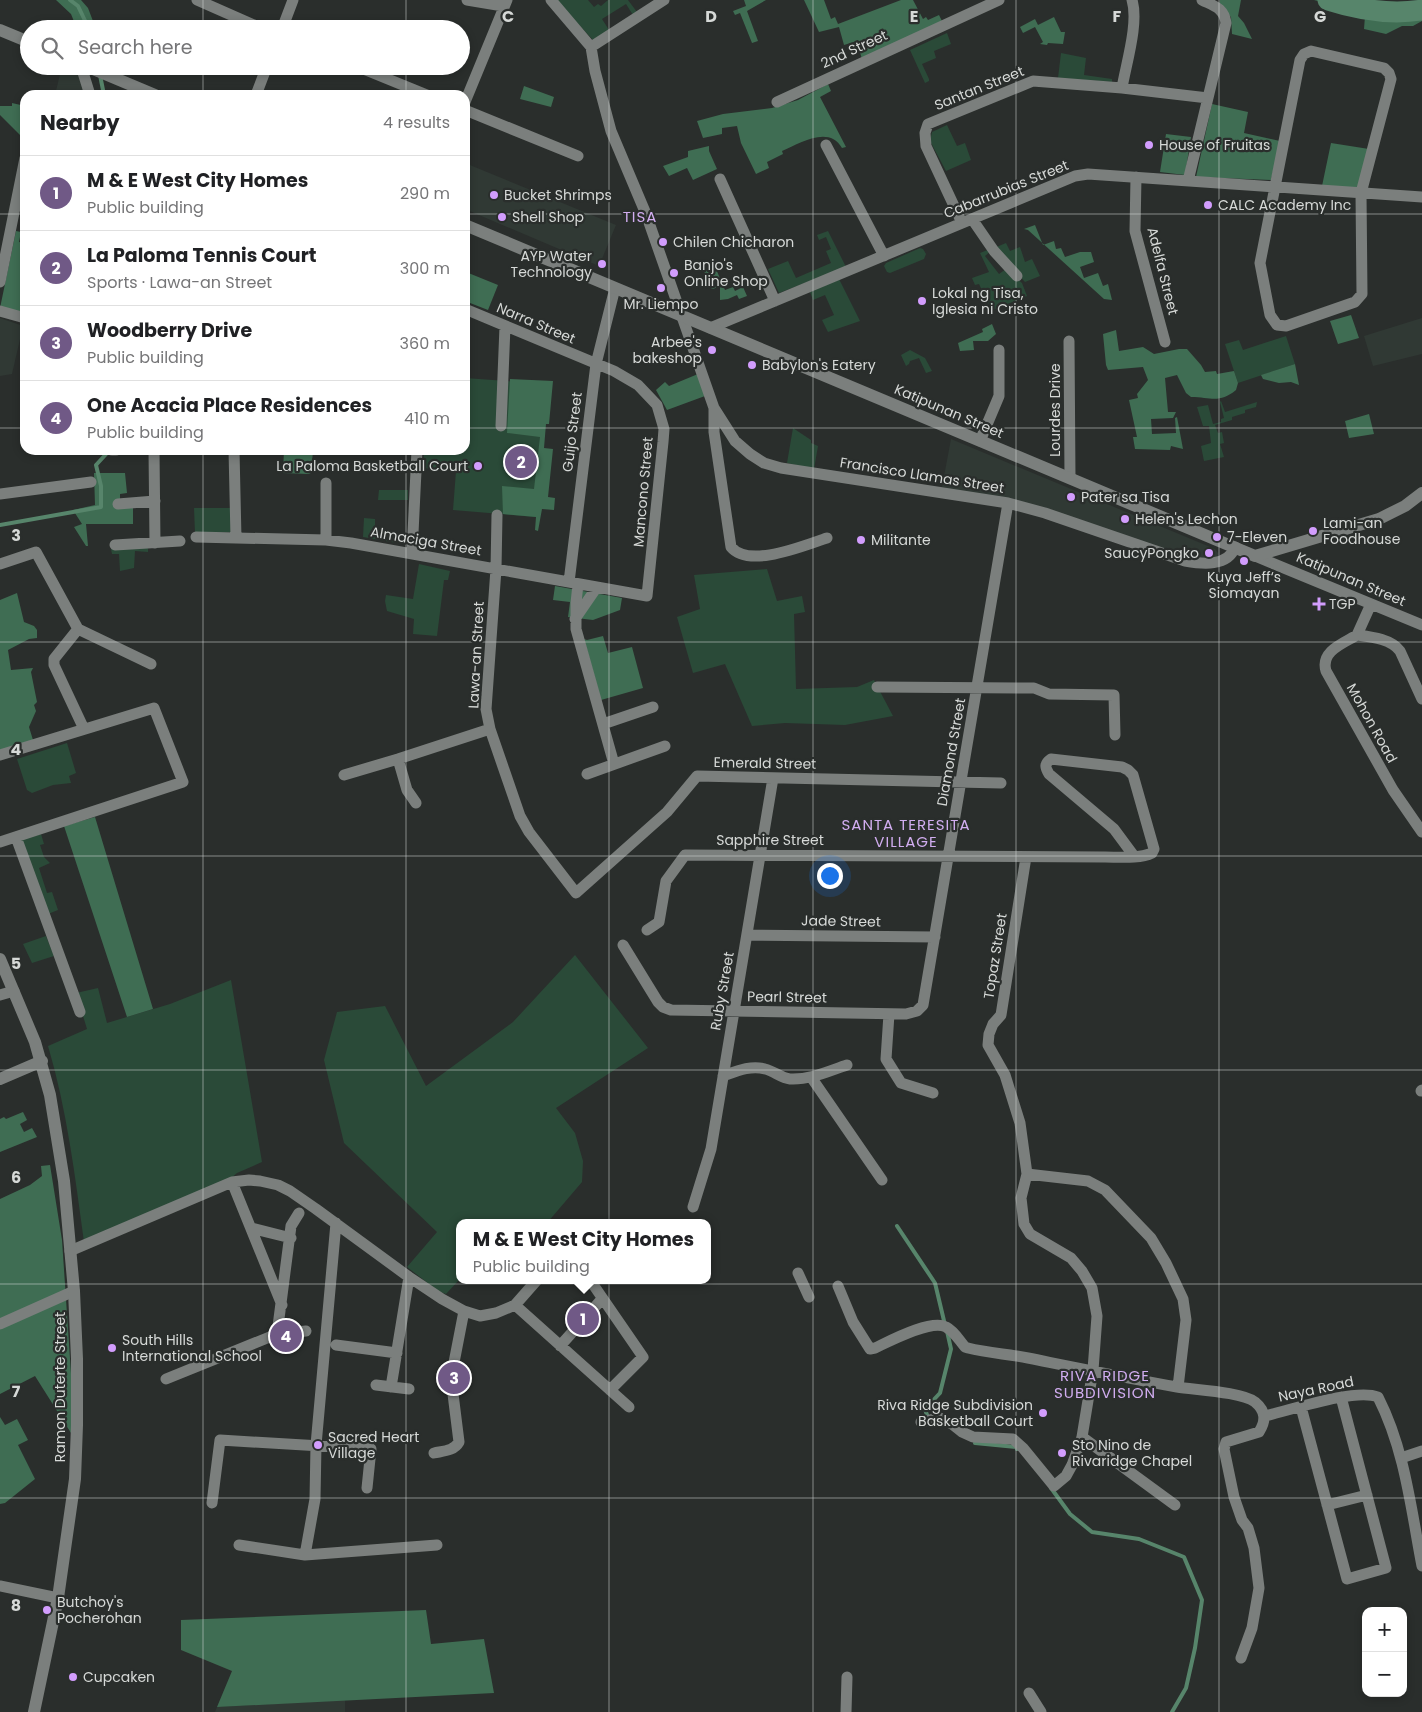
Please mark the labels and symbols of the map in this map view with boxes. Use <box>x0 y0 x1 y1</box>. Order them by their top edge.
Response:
text: C <box>502 5 514 28</box>
text: D <box>705 5 717 28</box>
text: E <box>910 5 918 28</box>
text: F <box>1113 5 1122 28</box>
text: G <box>1314 5 1326 28</box>
street label: 2nd Street <box>818 25 890 73</box>
street label: Santan Street <box>931 61 1027 115</box>
place label: House of Fruitas <box>1159 135 1270 155</box>
marker: House of Fruitas <box>1143 139 1155 151</box>
street label: Cabarrubias Street <box>941 155 1071 223</box>
place label: Bucket Shrimps <box>504 185 612 205</box>
marker: Bucket Shrimps <box>488 189 500 201</box>
place label: CALC Academy Inc <box>1218 195 1351 215</box>
marker: CALC Academy Inc <box>1202 199 1214 211</box>
district label: TISA <box>623 206 657 227</box>
place label: Shell Shop <box>512 207 584 227</box>
marker: Shell Shop <box>496 211 508 223</box>
street label: Adelfa Street <box>1142 225 1184 317</box>
place label: Chilen Chicharon <box>673 232 794 252</box>
marker: Chilen Chicharon <box>657 236 669 248</box>
place label: AYP Water Technology <box>511 246 592 282</box>
place label: Banjo's Online Shop <box>684 255 768 291</box>
marker: AYP Water Technology <box>596 258 608 270</box>
marker: Banjo's Online Shop <box>668 267 680 279</box>
marker: Mr. Liempo <box>655 282 667 294</box>
place label: Lokal ng Tisa, Iglesia ni Cristo <box>932 283 1038 319</box>
place label: Mr. Liempo <box>624 294 699 314</box>
marker: Lokal ng Tisa, Iglesia ni Cristo <box>916 295 928 307</box>
street label: Narra Street <box>493 297 579 349</box>
place label: Arbee's bakeshop <box>632 332 702 368</box>
marker: Arbee's bakeshop <box>706 344 718 356</box>
place label: Babylon's Eatery <box>762 355 876 375</box>
marker: Babylon's Eatery <box>746 359 758 371</box>
street label: Lourdes Drive <box>1045 363 1065 457</box>
street label: Katipunan Street <box>891 379 1007 443</box>
street label: Guijo Street <box>557 391 587 473</box>
street label: Mancono Street <box>628 436 658 548</box>
pin: 2 <box>505 443 537 481</box>
street label: Francisco Llamas Street <box>838 452 1006 498</box>
place label: La Paloma Basketball Court <box>276 456 468 476</box>
marker: La Paloma Basketball Court <box>472 460 484 472</box>
place label: Pater sa Tisa <box>1081 487 1170 507</box>
marker: Pater sa Tisa <box>1065 491 1077 503</box>
place label: Helen's Lechon <box>1135 509 1238 529</box>
marker: Helen's Lechon <box>1119 513 1131 525</box>
place label: Lami-an Foodhouse <box>1323 513 1401 549</box>
street label: Almaciga Street <box>369 521 483 561</box>
text: 3 <box>11 524 21 547</box>
marker: Lami-an Foodhouse <box>1307 525 1319 537</box>
place label: 7-Eleven <box>1227 527 1287 547</box>
place label: Militante <box>871 530 931 550</box>
marker: 7-Eleven <box>1211 531 1223 543</box>
marker: Militante <box>855 534 867 546</box>
place label: SaucyPongko <box>1104 543 1199 563</box>
marker: SaucyPongko <box>1203 547 1215 559</box>
street label: Katipunan Street <box>1293 547 1409 611</box>
marker: Kuya Jeff‘s Siomayan <box>1238 555 1250 567</box>
place label: Kuya Jeff‘s Siomayan <box>1207 567 1281 603</box>
place label: TGP <box>1329 594 1356 614</box>
marker: TGP <box>1313 598 1325 610</box>
street label: Lawa-an Street <box>463 601 489 709</box>
street label: Mohon Road <box>1342 680 1402 766</box>
street label: Diamond Street <box>932 696 970 808</box>
text: 4 <box>11 738 22 761</box>
street label: Emerald Street <box>714 752 816 774</box>
district label: SANTA TERESITA VILLAGE <box>841 814 971 852</box>
street label: Sapphire Street <box>716 830 824 850</box>
your location <box>817 863 843 889</box>
street label: Jade Street <box>801 910 881 932</box>
street label: Topaz Street <box>978 912 1012 1000</box>
street label: Ruby Street <box>705 950 739 1032</box>
text: 5 <box>11 952 21 975</box>
street label: Pearl Street <box>747 986 827 1008</box>
text: 6 <box>11 1166 21 1189</box>
pin: 1 <box>567 1300 599 1338</box>
street label: Ramon Duterte Street <box>50 1312 70 1462</box>
pin: 4 <box>270 1317 302 1355</box>
place label: South Hills International School <box>122 1330 262 1366</box>
marker: South Hills International School <box>106 1342 118 1354</box>
pin: 3 <box>438 1359 470 1397</box>
district label: RIVA RIDGE SUBDIVISION <box>1054 1365 1156 1403</box>
street label: Naya Road <box>1276 1371 1356 1407</box>
text: 7 <box>12 1380 21 1403</box>
place label: Riva Ridge Subdivision Basketball Court <box>877 1395 1033 1431</box>
marker: Riva Ridge Subdivision Basketball Court <box>1037 1407 1049 1419</box>
place label: Sacred Heart Village <box>328 1427 419 1463</box>
place label: Sto Nino de Rivaridge Chapel <box>1072 1435 1192 1471</box>
marker: Sacred Heart Village <box>312 1439 324 1451</box>
marker: Sto Nino de Rivaridge Chapel <box>1056 1447 1068 1459</box>
place label: Butchoy's Pocherohan <box>57 1592 142 1628</box>
text: 8 <box>11 1594 21 1617</box>
marker: Butchoy's Pocherohan <box>41 1604 53 1616</box>
place label: Cupcaken <box>83 1667 155 1687</box>
marker: Cupcaken <box>67 1671 79 1683</box>

